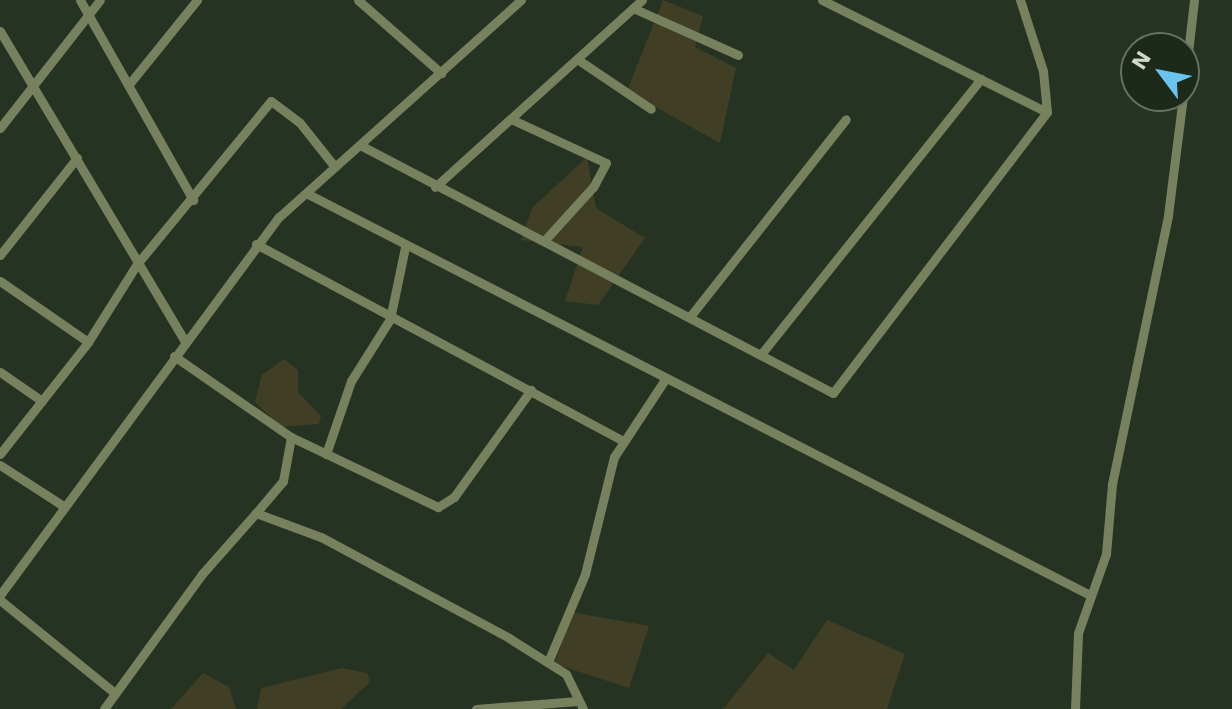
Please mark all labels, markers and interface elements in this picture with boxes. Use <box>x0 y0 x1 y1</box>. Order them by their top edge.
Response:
north arrow <box>1120 32 1200 112</box>
text: N <box>1126 47 1156 74</box>

